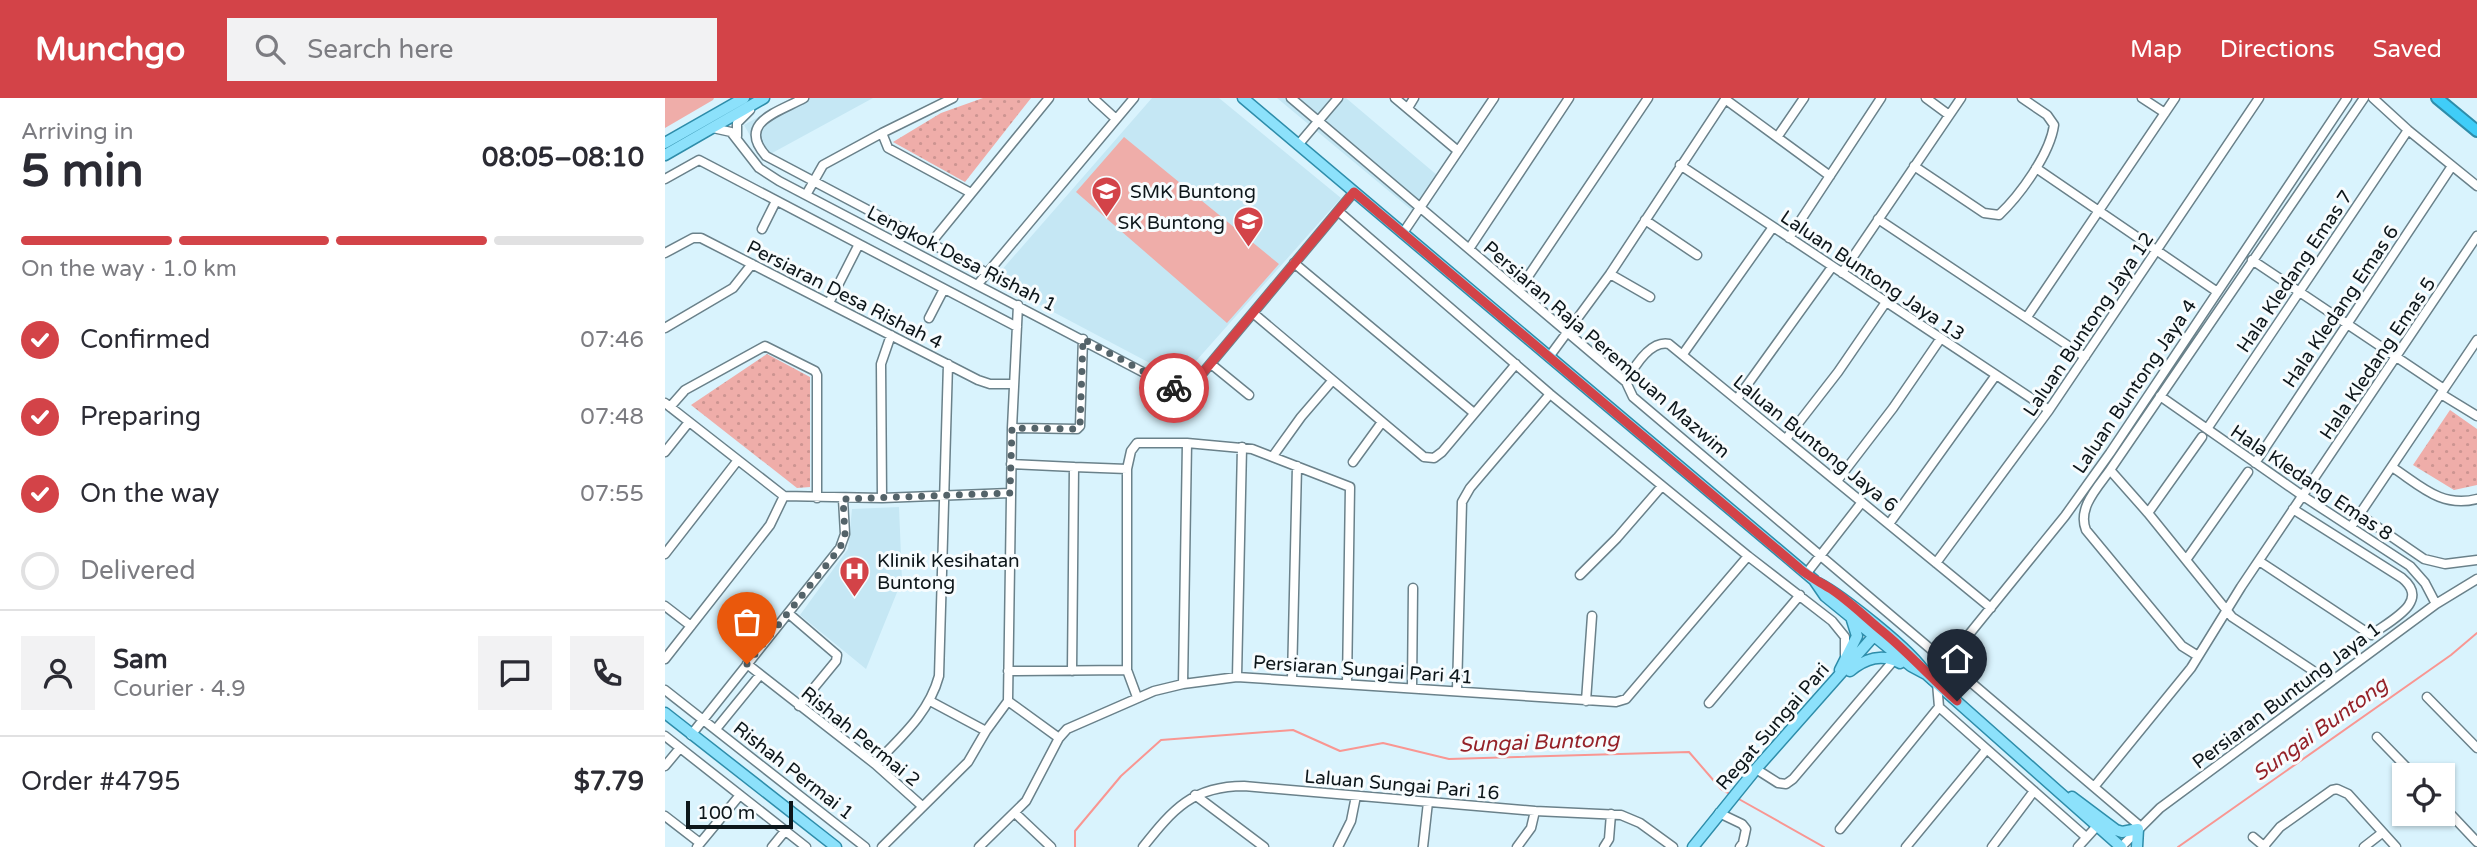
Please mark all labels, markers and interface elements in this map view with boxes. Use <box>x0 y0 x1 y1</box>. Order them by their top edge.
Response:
search box <box>227 18 717 81</box>
text: Munchgo <box>35 30 185 69</box>
icon: search <box>251 30 289 68</box>
text: Search here <box>307 34 453 65</box>
text: Map <box>2130 35 2182 64</box>
text: Directions <box>2220 35 2335 64</box>
text: Saved <box>2373 35 2442 64</box>
text: Arriving in <box>21 118 134 146</box>
text: 08:05–08:10 <box>482 142 644 173</box>
text: 5 min <box>21 144 144 199</box>
school or university icon: SMK Buntong <box>1090 174 1124 218</box>
place label: SMK Buntong <box>1130 181 1256 203</box>
street label: Hala Kledang Emas 7 <box>2232 186 2357 357</box>
street label: Lengkok Desa Rishah 1 <box>863 201 1060 316</box>
school or university icon: SK Buntong <box>1231 205 1265 249</box>
street label: Laluan Buntong Jaya 13 <box>1776 206 1969 346</box>
place label: SK Buntong <box>1117 212 1225 234</box>
street label: Hala Kledang Emas 6 <box>2278 221 2403 392</box>
street label: Laluan Buntong Jaya 12 <box>2019 228 2159 421</box>
street label: Persiaran Desa Rishah 4 <box>743 236 946 354</box>
street label: Persiaran Raja Perempuan Mazwim <box>1479 237 1734 463</box>
text: On the way · 1.0 km <box>21 255 237 283</box>
street label: Hala Kledang Emas 5 <box>2315 273 2440 444</box>
street label: Laluan Buntong Jaya 4 <box>2068 295 2201 478</box>
icon: check <box>21 321 59 359</box>
text: Confirmed <box>80 324 210 355</box>
text: 07:46 <box>580 326 644 354</box>
courier <box>1139 353 1209 423</box>
icon: bike <box>1155 369 1193 407</box>
street label: Laluan Buntong Jaya 6 <box>1729 371 1902 517</box>
icon: check <box>21 398 59 436</box>
text: Preparing <box>80 401 201 432</box>
text: 07:48 <box>580 403 644 431</box>
street label: Hala Kledang Emas 8 <box>2226 420 2397 545</box>
icon: check <box>21 475 59 513</box>
text: On the way <box>80 478 220 509</box>
text: 07:55 <box>580 480 644 508</box>
place label: Klinik Kesihatan Buntong <box>877 550 1020 594</box>
hospital icon: Klinik Kesihatan Buntong <box>837 554 871 598</box>
text: Delivered <box>80 555 196 586</box>
pin <box>717 592 777 664</box>
icon: bag <box>728 603 766 641</box>
street label: Persiaran Buntung Jaya 1 <box>2188 618 2385 774</box>
pin <box>1927 629 1987 701</box>
button: person <box>21 636 95 710</box>
button: chat <box>478 636 552 710</box>
button: phone <box>570 636 644 710</box>
icon: home <box>1938 640 1976 678</box>
text: Sam <box>113 644 168 675</box>
street label: Persiaran Sungai Pari 41 <box>1252 651 1474 689</box>
street label: Regat Sungai Pari <box>1712 659 1834 795</box>
water label: Sungai Buntong <box>2248 671 2394 787</box>
text: Courier · 4.9 <box>113 675 246 703</box>
street label: Rishah Permai 2 <box>797 682 924 791</box>
street label: Rishah Permai 1 <box>729 717 858 825</box>
water label: Sungai Buntong <box>1458 727 1621 758</box>
map controls <box>2392 763 2455 826</box>
button: locate <box>2392 763 2455 826</box>
text: Order #4795 <box>21 766 181 797</box>
text: $7.79 <box>574 766 644 797</box>
street label: Laluan Sungai Pari 16 <box>1303 766 1501 804</box>
scale bar <box>686 798 793 830</box>
text: 100 m <box>697 802 755 824</box>

